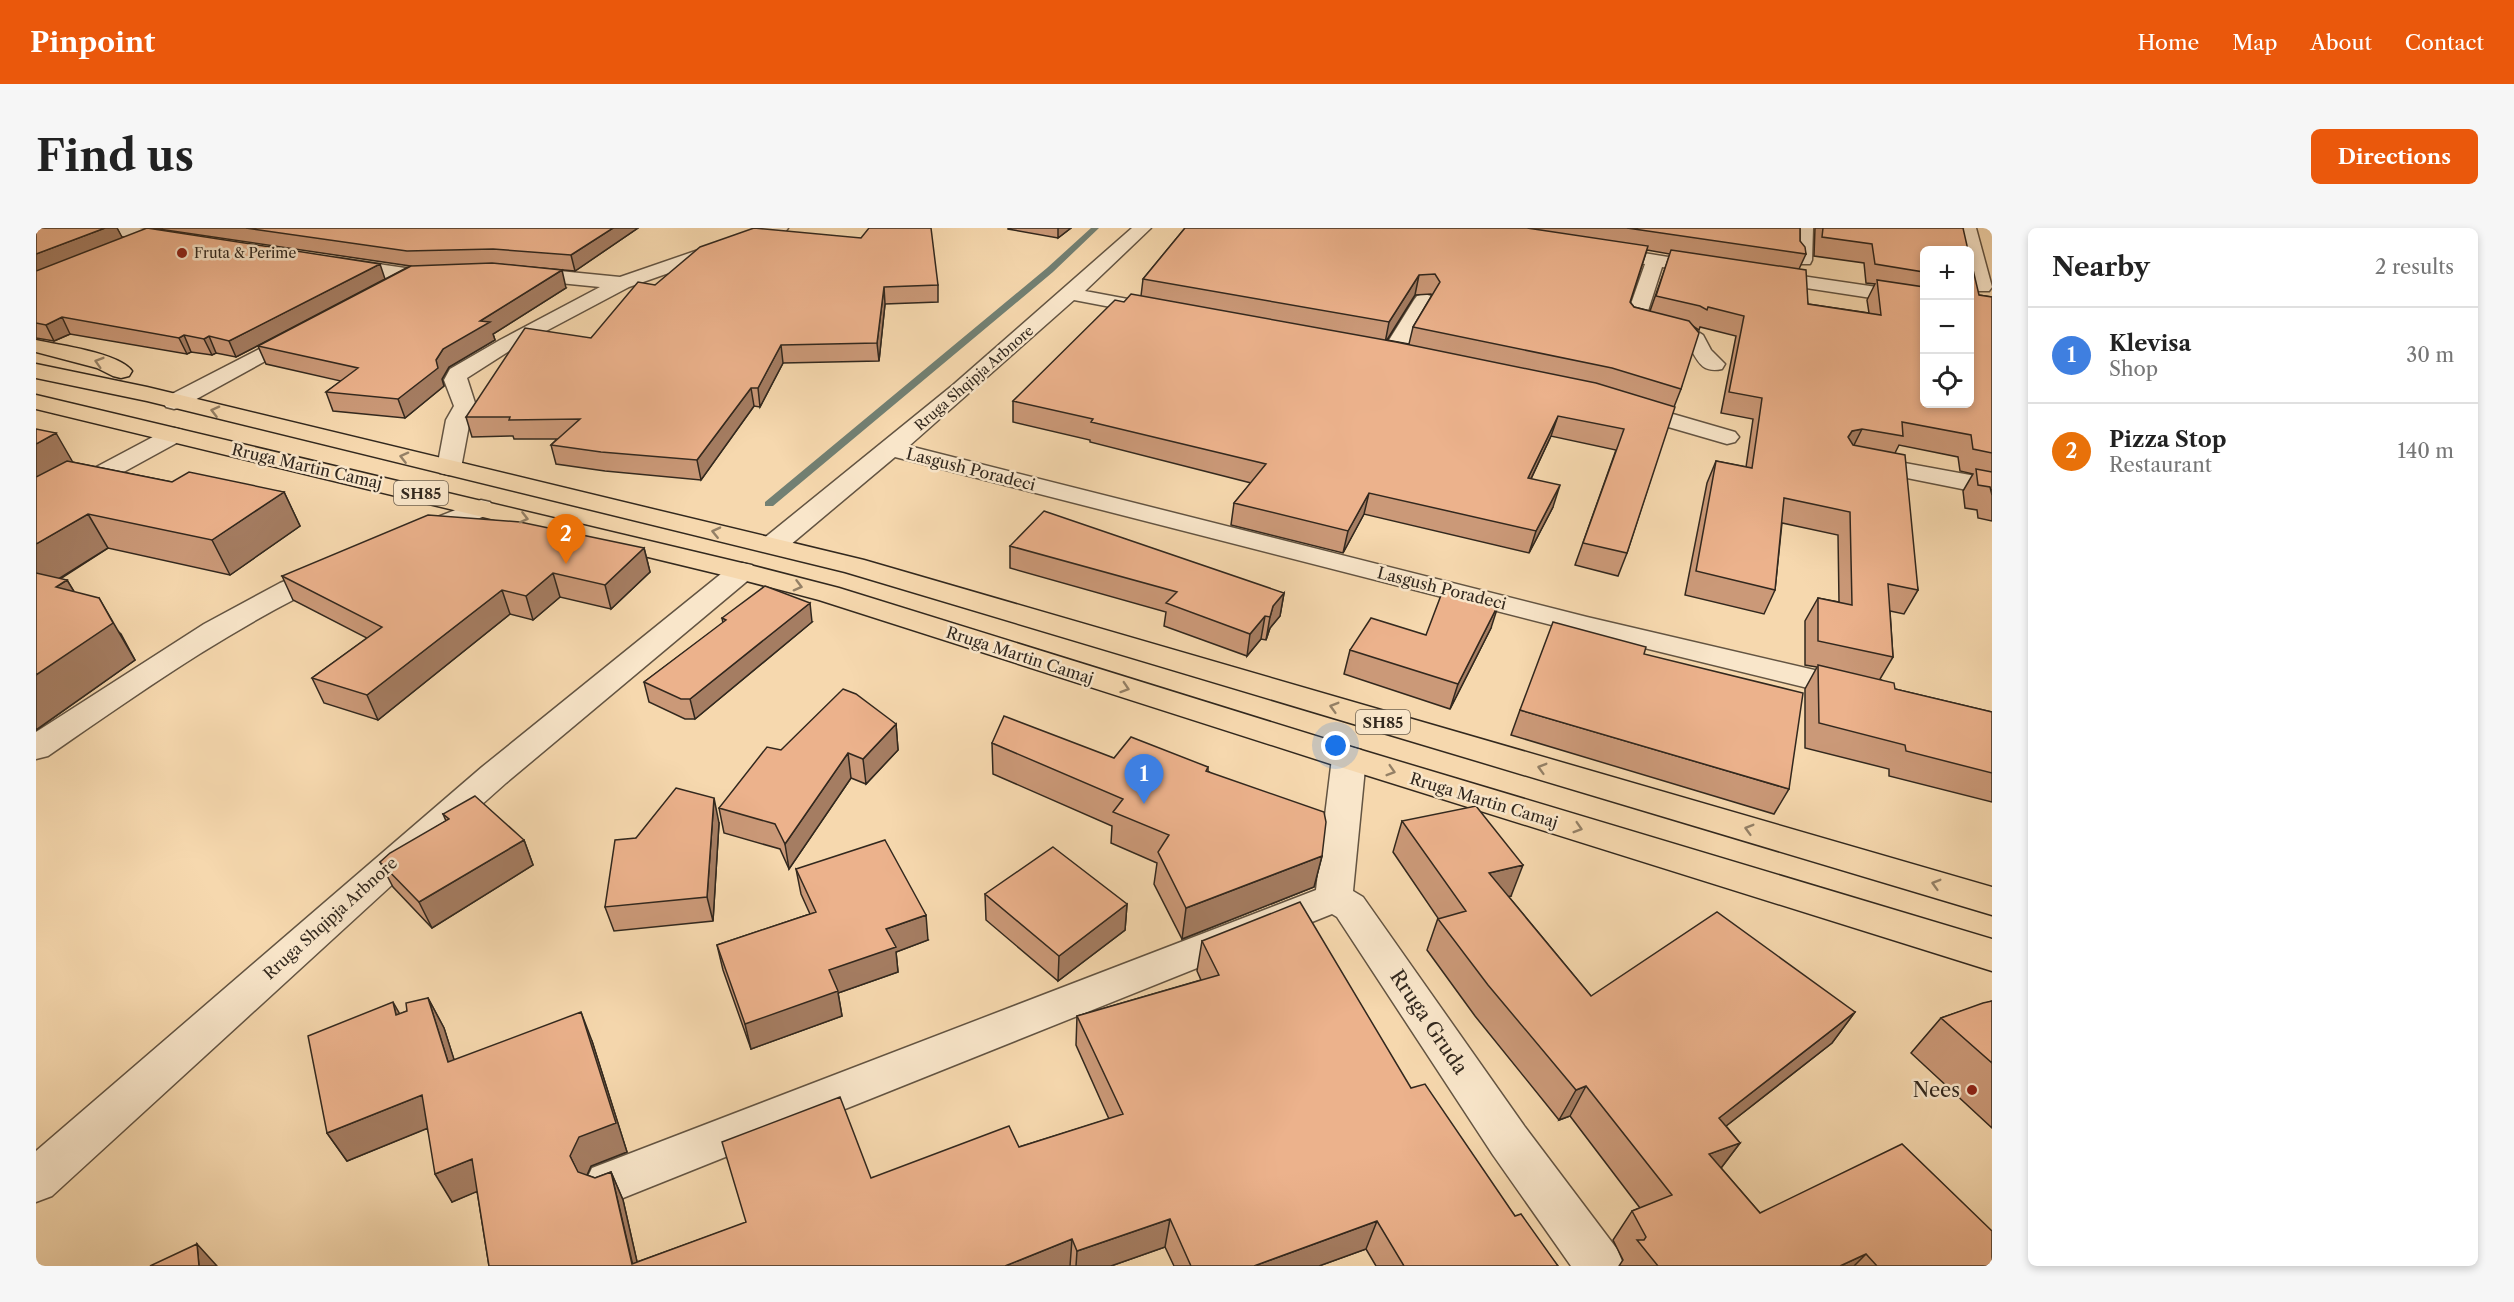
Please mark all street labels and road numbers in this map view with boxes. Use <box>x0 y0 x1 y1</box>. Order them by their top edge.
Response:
street label: Rruga Shqipja Arbnore <box>911 321 1037 434</box>
street label: Rruga Martin Camaj <box>230 439 384 493</box>
street label: Lasgush Poradeci <box>904 443 1038 495</box>
road number: SH85 <box>394 481 448 505</box>
street label: Lasgush Poradeci <box>1375 562 1509 614</box>
street label: Rruga Martin Camaj <box>944 622 1096 688</box>
road number: SH85 <box>1356 710 1410 734</box>
street label: Rruga Martin Camaj <box>1408 768 1560 832</box>
street label: Rruga Shqipja Arbnore <box>259 853 401 983</box>
street label: Rruga Gruda <box>1385 965 1473 1079</box>

